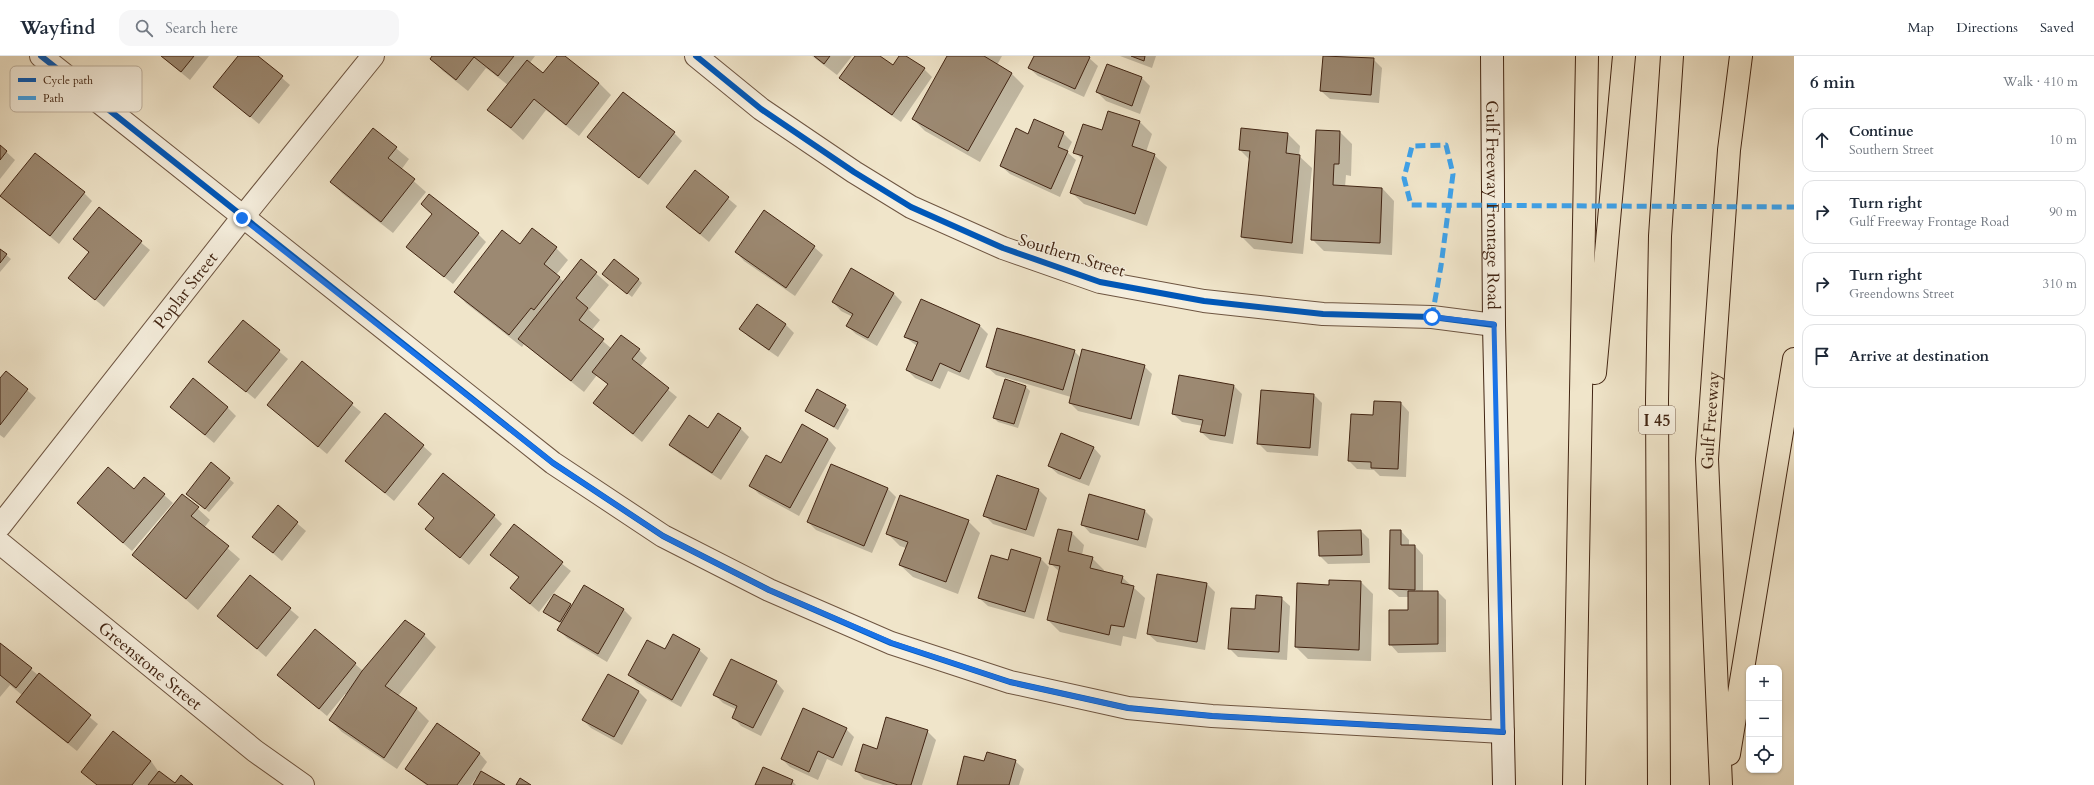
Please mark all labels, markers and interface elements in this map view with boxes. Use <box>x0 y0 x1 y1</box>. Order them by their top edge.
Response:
search box <box>119 10 399 46</box>
text: Wayfind <box>20 15 95 41</box>
icon: search <box>133 17 155 39</box>
text: Search here <box>165 18 238 38</box>
text: Map <box>1908 18 1934 37</box>
text: Directions <box>1956 18 2018 37</box>
text: Saved <box>2040 18 2074 37</box>
legend <box>10 66 142 112</box>
text: 6 min <box>1810 71 1855 94</box>
text: Cycle path <box>43 73 93 88</box>
text: Walk · 410 m <box>2003 73 2078 91</box>
text: Path <box>43 91 64 106</box>
street label: Gulf Freeway Frontage Road <box>1480 100 1505 310</box>
text: Continue <box>1849 121 1914 141</box>
icon: ahead <box>1811 129 1833 151</box>
text: 10 m <box>2049 131 2077 149</box>
text: Southern Street <box>1849 141 1934 159</box>
text: Turn right <box>1849 193 1922 213</box>
icon: right <box>1811 201 1833 223</box>
text: 90 m <box>2049 203 2077 221</box>
route end <box>233 209 251 227</box>
text: Gulf Freeway Frontage Road <box>1849 213 2009 231</box>
street label: Southern Street <box>1016 228 1129 283</box>
street label: Poplar Street <box>148 247 224 334</box>
text: Turn right <box>1849 265 1922 285</box>
icon: right <box>1811 273 1833 295</box>
text: 310 m <box>2043 275 2077 293</box>
text: Greendowns Street <box>1849 285 1954 303</box>
route start <box>1423 308 1441 326</box>
icon: arrive <box>1811 345 1833 367</box>
text: Arrive at destination <box>1849 346 1989 366</box>
street label: Gulf Freeway <box>1696 371 1725 470</box>
road number: I 45 <box>1639 406 1675 434</box>
street label: Greenstone Street <box>93 617 207 716</box>
map controls <box>1746 665 1782 773</box>
button: + <box>1746 665 1782 701</box>
button: − <box>1746 701 1782 737</box>
button: locate <box>1746 737 1782 773</box>

